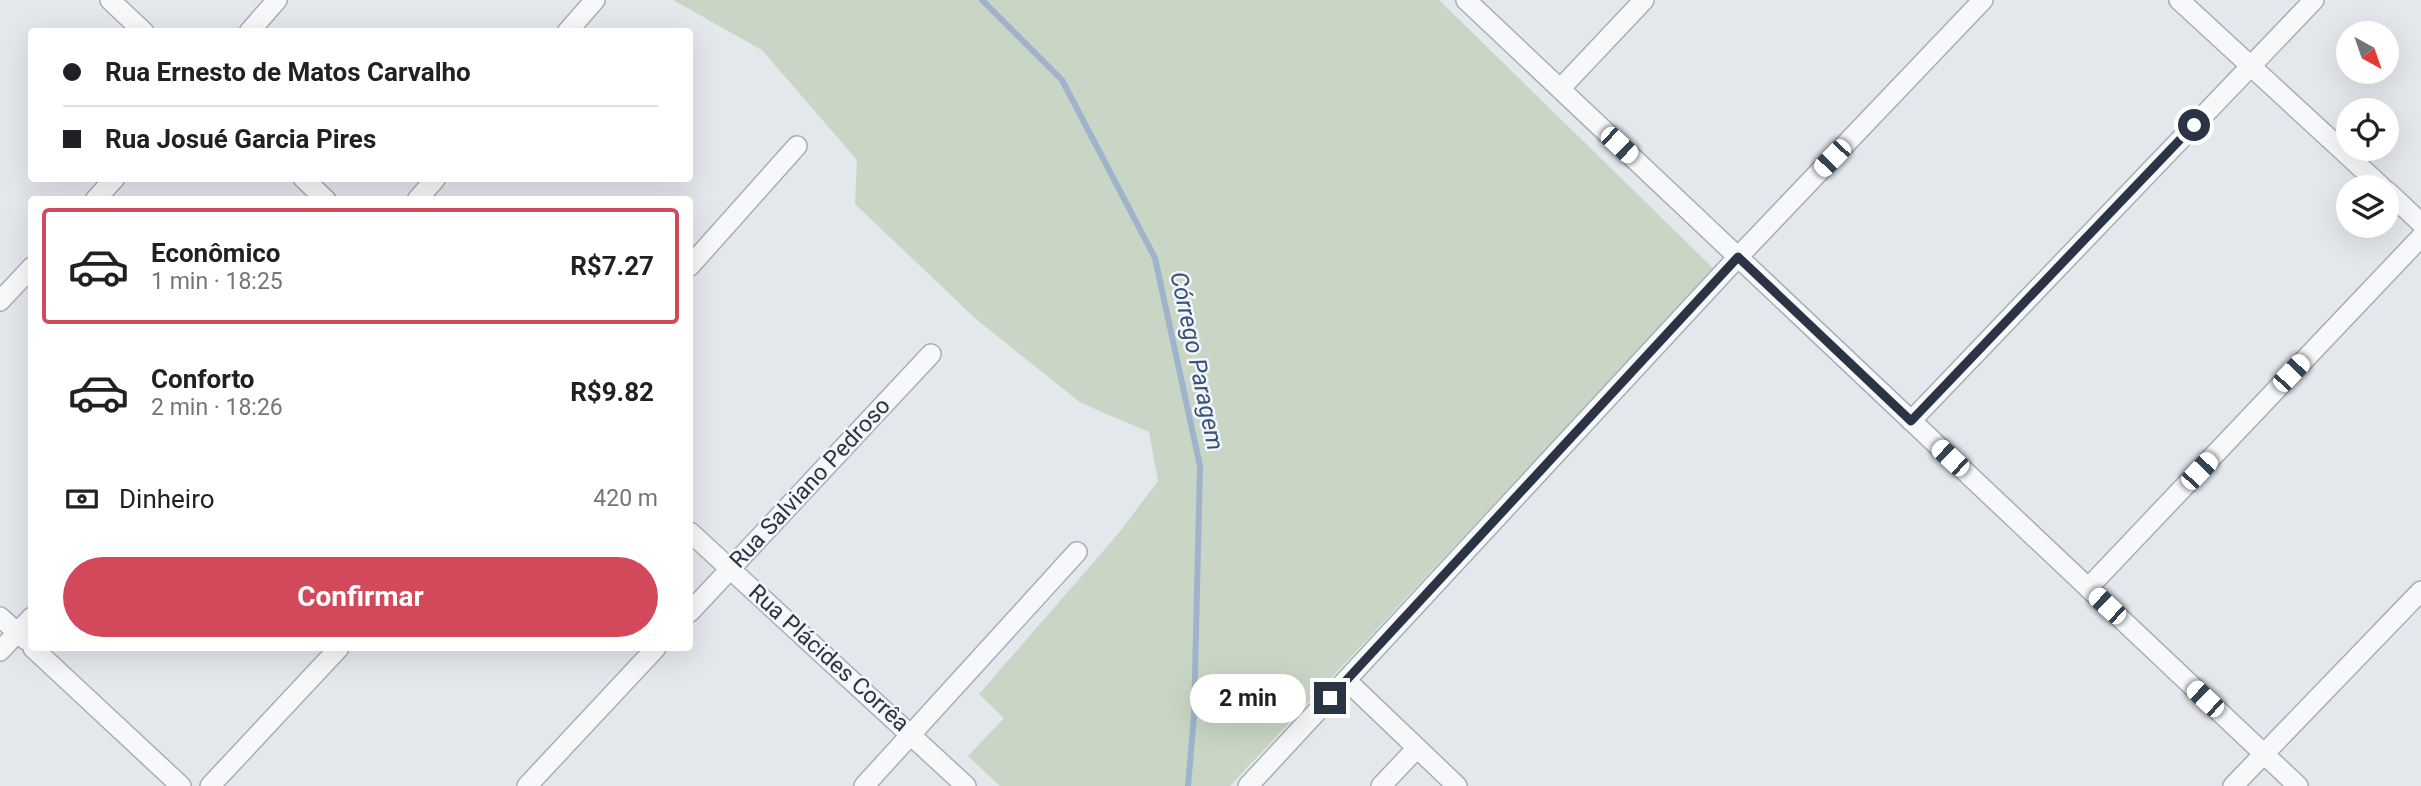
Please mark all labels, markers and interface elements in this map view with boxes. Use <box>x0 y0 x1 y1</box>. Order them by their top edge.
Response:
north arrow <box>2336 21 2399 84</box>
map controls <box>2336 21 2399 238</box>
text: Rua Ernesto de Matos Carvalho <box>105 57 471 87</box>
button: locate <box>2336 98 2399 161</box>
route start <box>2178 109 2210 141</box>
car <box>1597 123 1642 167</box>
text: Rua Josué Garcia Pires <box>105 124 376 154</box>
car <box>1810 136 1855 180</box>
button: layers <box>2336 175 2399 238</box>
icon: car <box>67 235 130 298</box>
text: Econômico <box>151 238 280 268</box>
text: R$7.27 <box>570 251 654 281</box>
text: 1 min · 18:25 <box>151 268 283 295</box>
water label: Córrego Paragem <box>1164 269 1230 453</box>
car <box>2269 350 2314 396</box>
icon: car <box>67 361 130 424</box>
text: Conforto <box>151 364 255 394</box>
text: R$9.82 <box>570 377 654 407</box>
street label: Rua Salviano Pedroso <box>724 392 896 574</box>
text: 2 min · 18:26 <box>151 394 283 421</box>
car <box>1928 436 1973 480</box>
car <box>2177 448 2222 494</box>
icon: cash <box>63 480 101 518</box>
text: Dinheiro <box>119 484 215 514</box>
text: 420 m <box>593 485 658 512</box>
button: Confirmar <box>63 557 658 637</box>
street label: Rua Plácides Corrêa <box>743 579 915 737</box>
car <box>2085 584 2130 628</box>
callout: 2 min <box>1190 674 1306 722</box>
car <box>2183 677 2228 721</box>
route end <box>1314 682 1346 714</box>
text: 2 min <box>1219 685 1277 712</box>

